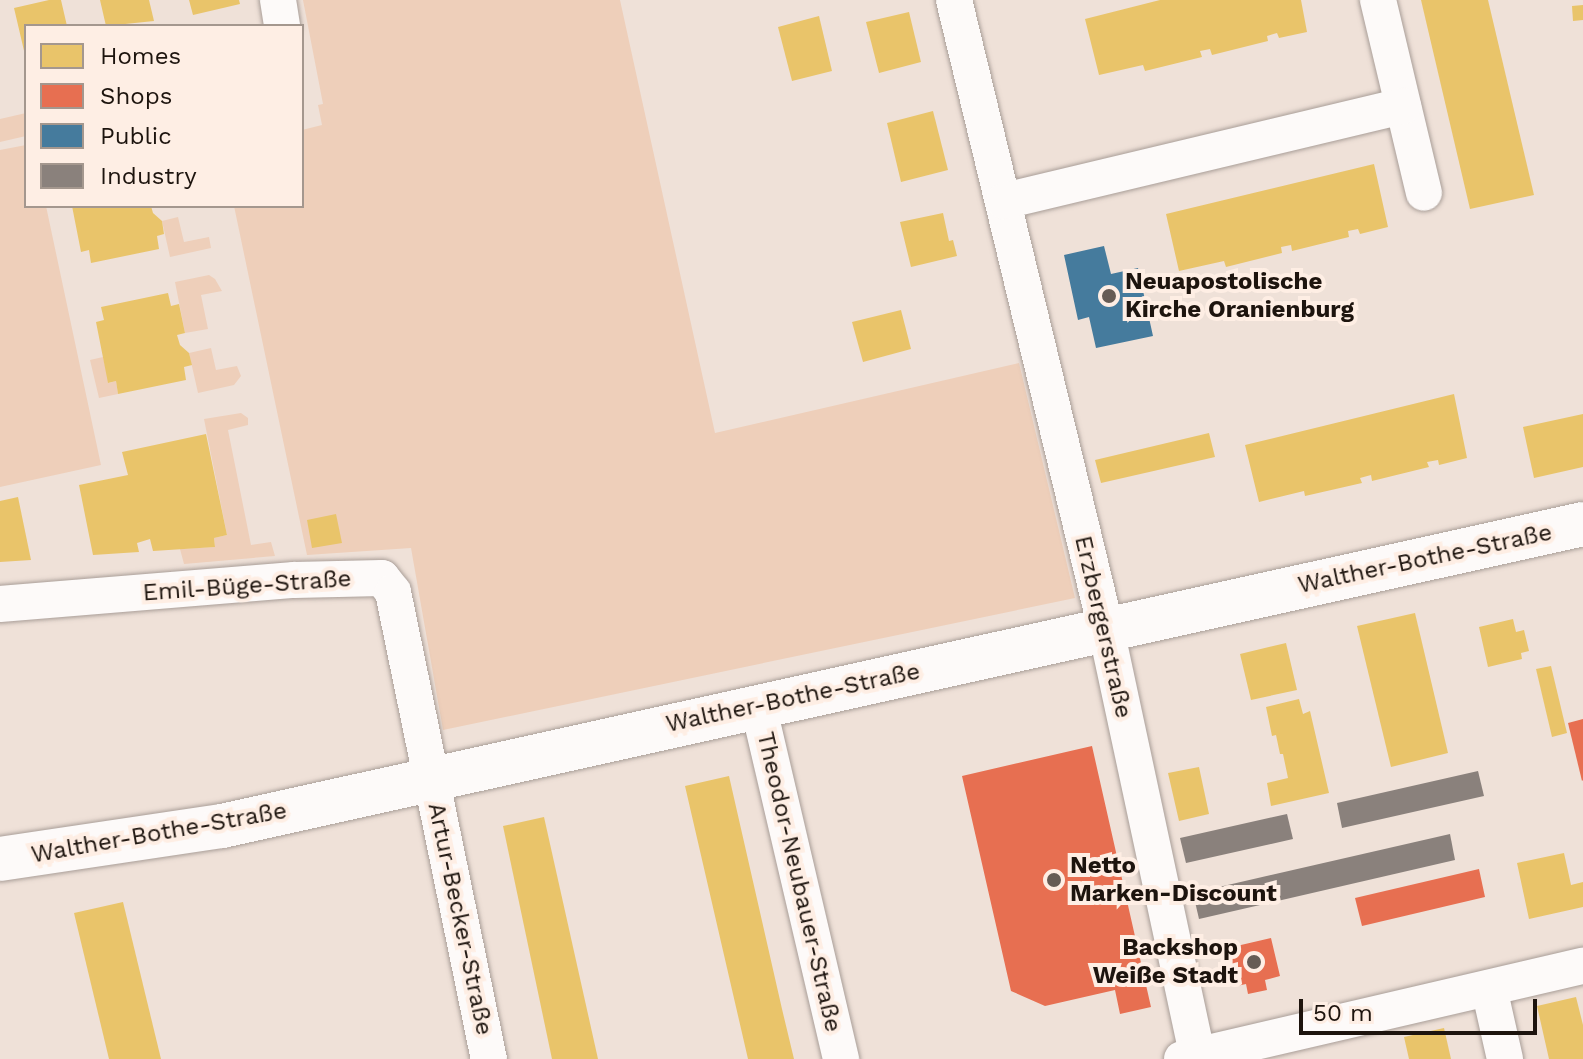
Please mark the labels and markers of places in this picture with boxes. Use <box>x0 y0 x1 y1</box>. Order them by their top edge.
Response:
place label: Neuapostolische Kirche Oranienburg <box>1125 268 1354 324</box>
marker: Neuapostolische Kirche Oranienburg <box>1100 287 1118 305</box>
place label: Netto Marken-Discount <box>1070 852 1277 908</box>
marker: Netto Marken-Discount <box>1045 871 1063 889</box>
place label: Backshop Weiße Stadt <box>1093 934 1238 990</box>
marker: Backshop Weiße Stadt <box>1245 953 1263 971</box>

